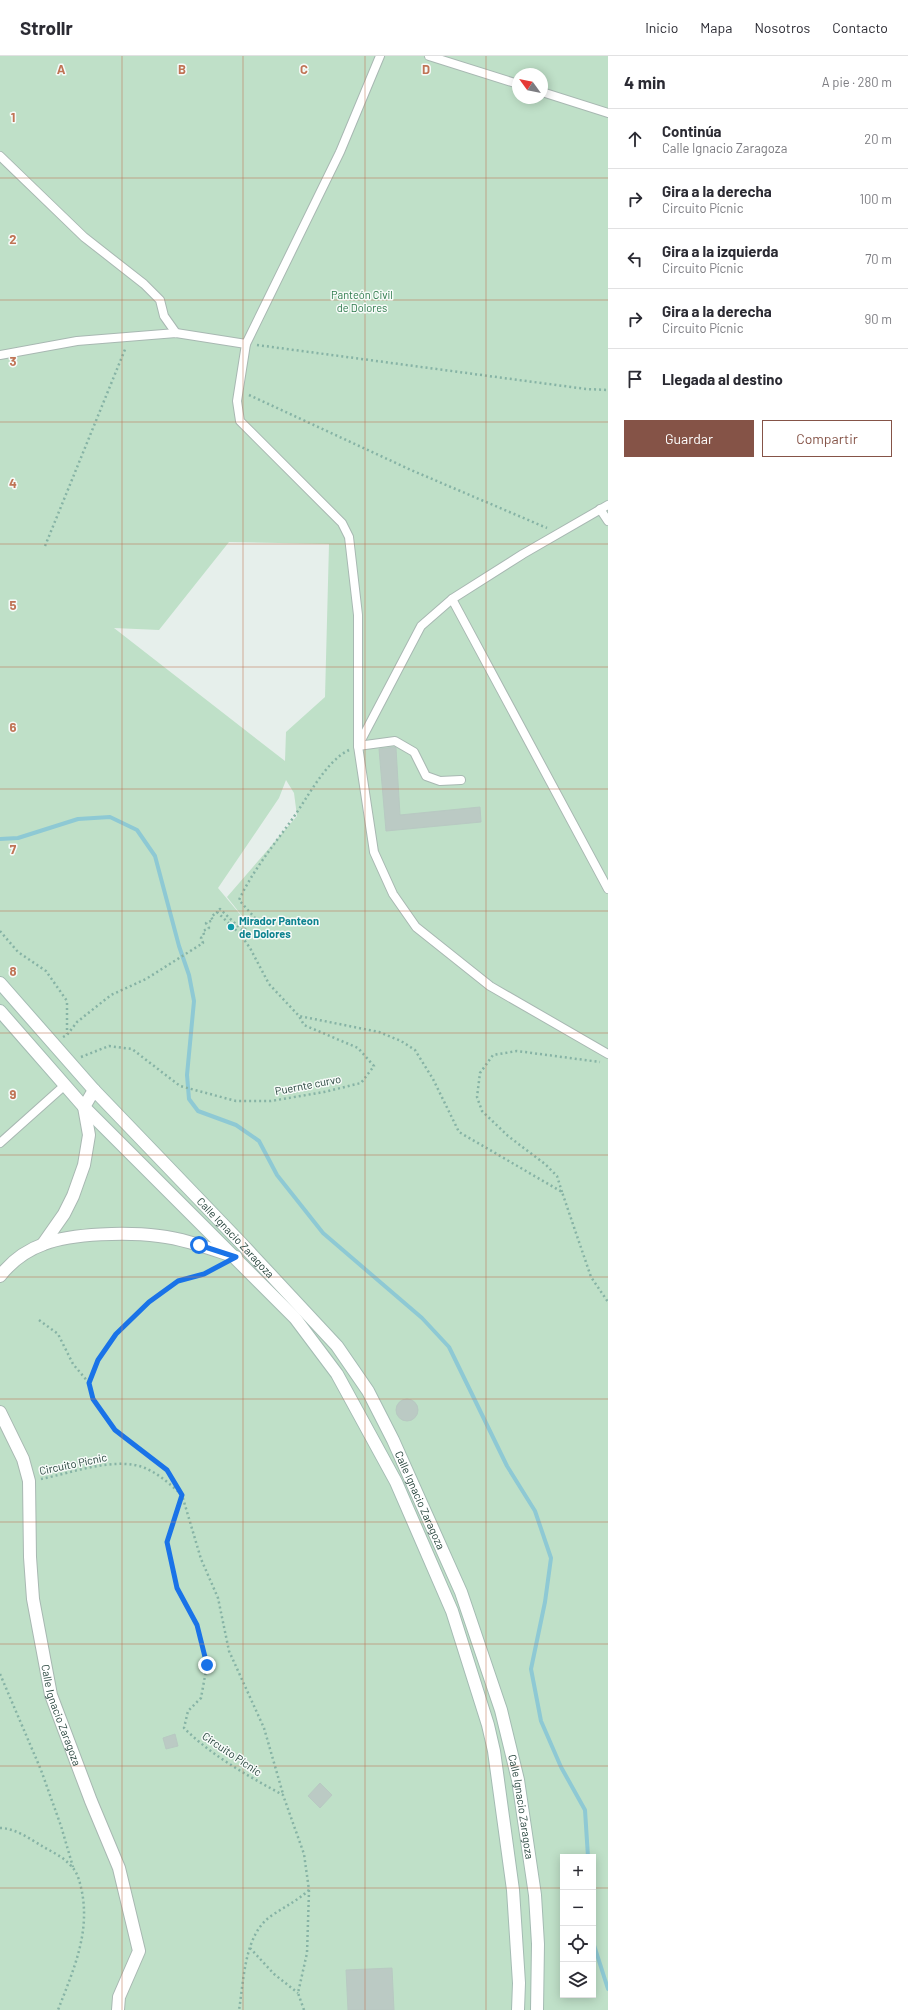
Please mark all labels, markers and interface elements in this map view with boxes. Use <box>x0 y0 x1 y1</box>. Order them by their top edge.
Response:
text: Strollr <box>20 16 73 39</box>
text: Inicio <box>645 19 678 36</box>
text: Mapa <box>700 19 732 36</box>
text: Nosotros <box>754 19 810 36</box>
text: Contacto <box>832 19 888 36</box>
text: A <box>57 61 66 77</box>
text: B <box>178 61 186 77</box>
text: C <box>300 61 308 77</box>
text: D <box>422 61 430 77</box>
north arrow <box>512 68 548 104</box>
text: 4 min <box>624 72 666 92</box>
text: A pie · 280 m <box>822 74 892 90</box>
text: 1 <box>11 109 15 125</box>
text: Continúa <box>662 122 722 140</box>
icon: ahead <box>624 128 646 150</box>
text: 20 m <box>864 131 892 147</box>
text: Calle Ignacio Zaragoza <box>662 140 787 156</box>
text: Gira a la derecha <box>662 182 772 200</box>
icon: right <box>624 188 646 210</box>
text: 100 m <box>859 191 892 207</box>
text: Circuito Pícnic <box>662 200 743 216</box>
text: 2 <box>9 231 17 247</box>
text: Gira a la izquierda <box>662 242 778 260</box>
icon: left <box>624 248 646 270</box>
text: 70 m <box>865 251 892 267</box>
text: Circuito Pícnic <box>662 260 743 276</box>
park label: Panteón Civil de Dolores <box>331 288 393 314</box>
text: Gira a la derecha <box>662 302 772 320</box>
icon: right <box>624 308 646 330</box>
text: 90 m <box>865 311 892 327</box>
text: Circuito Pícnic <box>662 320 743 336</box>
text: 3 <box>9 353 17 369</box>
icon: arrive <box>624 368 646 390</box>
text: Llegada al destino <box>662 370 783 388</box>
button: Guardar <box>624 420 754 457</box>
button: Compartir <box>762 420 892 457</box>
text: 4 <box>9 475 17 491</box>
text: 5 <box>9 597 17 613</box>
text: 6 <box>10 719 17 735</box>
text: 7 <box>10 841 17 857</box>
place label: Mirador Panteon de Dolores <box>239 914 319 940</box>
marker: Mirador Panteon de Dolores <box>226 922 236 932</box>
text: 8 <box>9 963 17 979</box>
street label: Puernte curvo <box>274 1072 342 1097</box>
text: 9 <box>10 1086 17 1102</box>
street label: Calle Ignacio Zaragoza <box>195 1194 277 1280</box>
route start <box>190 1236 208 1254</box>
street label: Calle Ignacio Zaragoza <box>393 1449 448 1551</box>
street label: Circuito Pícnic <box>38 1450 108 1477</box>
route end <box>198 1656 216 1674</box>
street label: Calle Ignacio Zaragoza <box>39 1663 84 1767</box>
street label: Circuito Pícnic <box>200 1729 265 1778</box>
street label: Calle Ignacio Zaragoza <box>506 1753 537 1860</box>
map controls <box>560 1854 596 1998</box>
button: + <box>560 1854 596 1890</box>
button: − <box>560 1890 596 1926</box>
button: locate <box>560 1926 596 1962</box>
button: layers <box>560 1962 596 1998</box>

